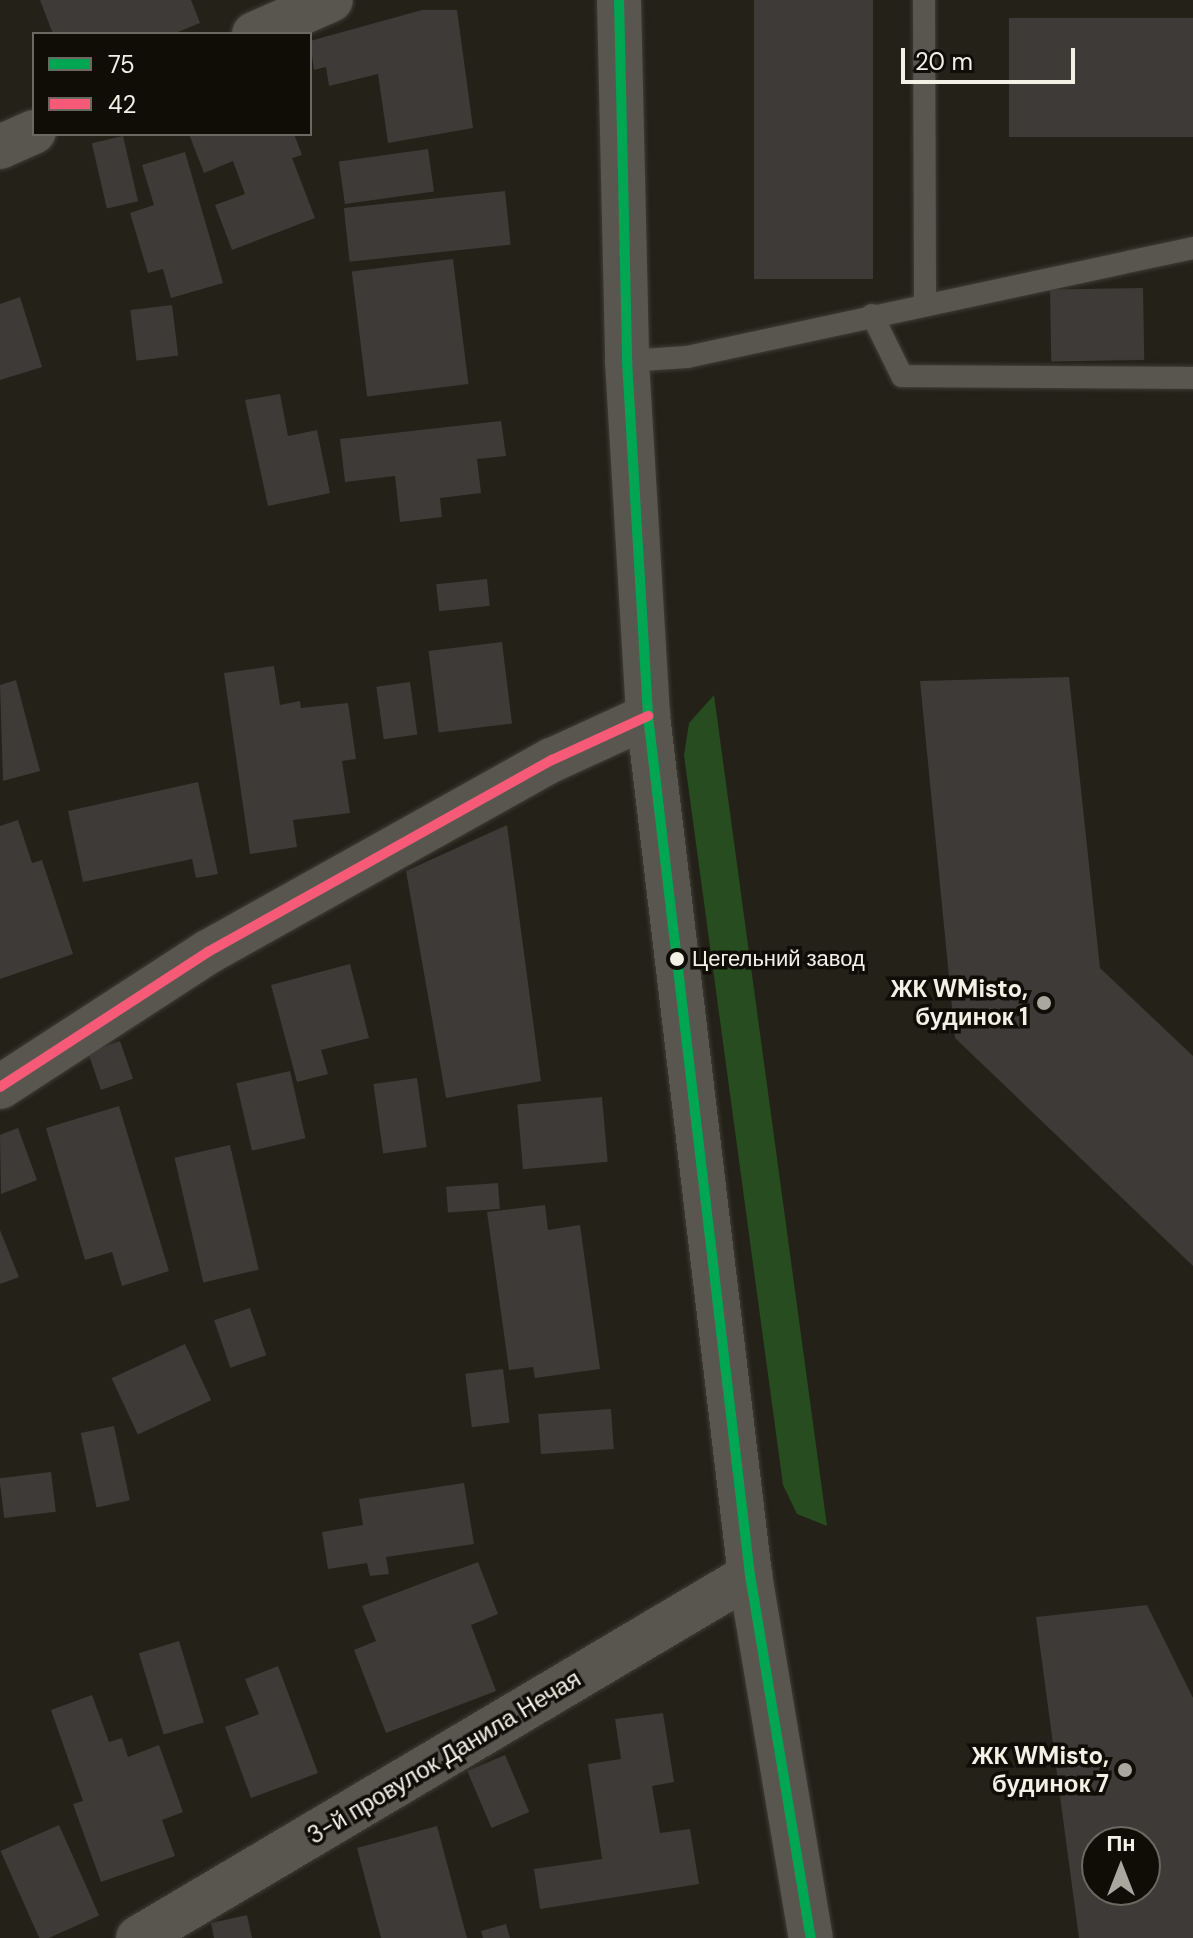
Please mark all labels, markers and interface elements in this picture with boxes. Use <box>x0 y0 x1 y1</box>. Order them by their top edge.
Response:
legend <box>32 32 312 136</box>
scale bar <box>905 32 1079 82</box>
text: 20 m <box>915 46 973 77</box>
text: 75 <box>108 49 135 80</box>
text: 42 <box>108 89 136 120</box>
place label: Цегельний завод <box>692 946 865 972</box>
marker: Цегельний завод <box>669 951 685 967</box>
place label: ЖК WMisto, будинок 1 <box>891 975 1028 1031</box>
marker: ЖК WMisto, будинок 1 <box>1035 994 1053 1012</box>
street label: 3-й провулок Данила Нечая <box>302 1664 586 1850</box>
place label: ЖК WMisto, будинок 7 <box>972 1742 1109 1798</box>
marker: ЖК WMisto, будинок 7 <box>1116 1761 1134 1779</box>
north arrow <box>1081 1826 1161 1906</box>
text: Пн <box>1106 1829 1136 1858</box>

